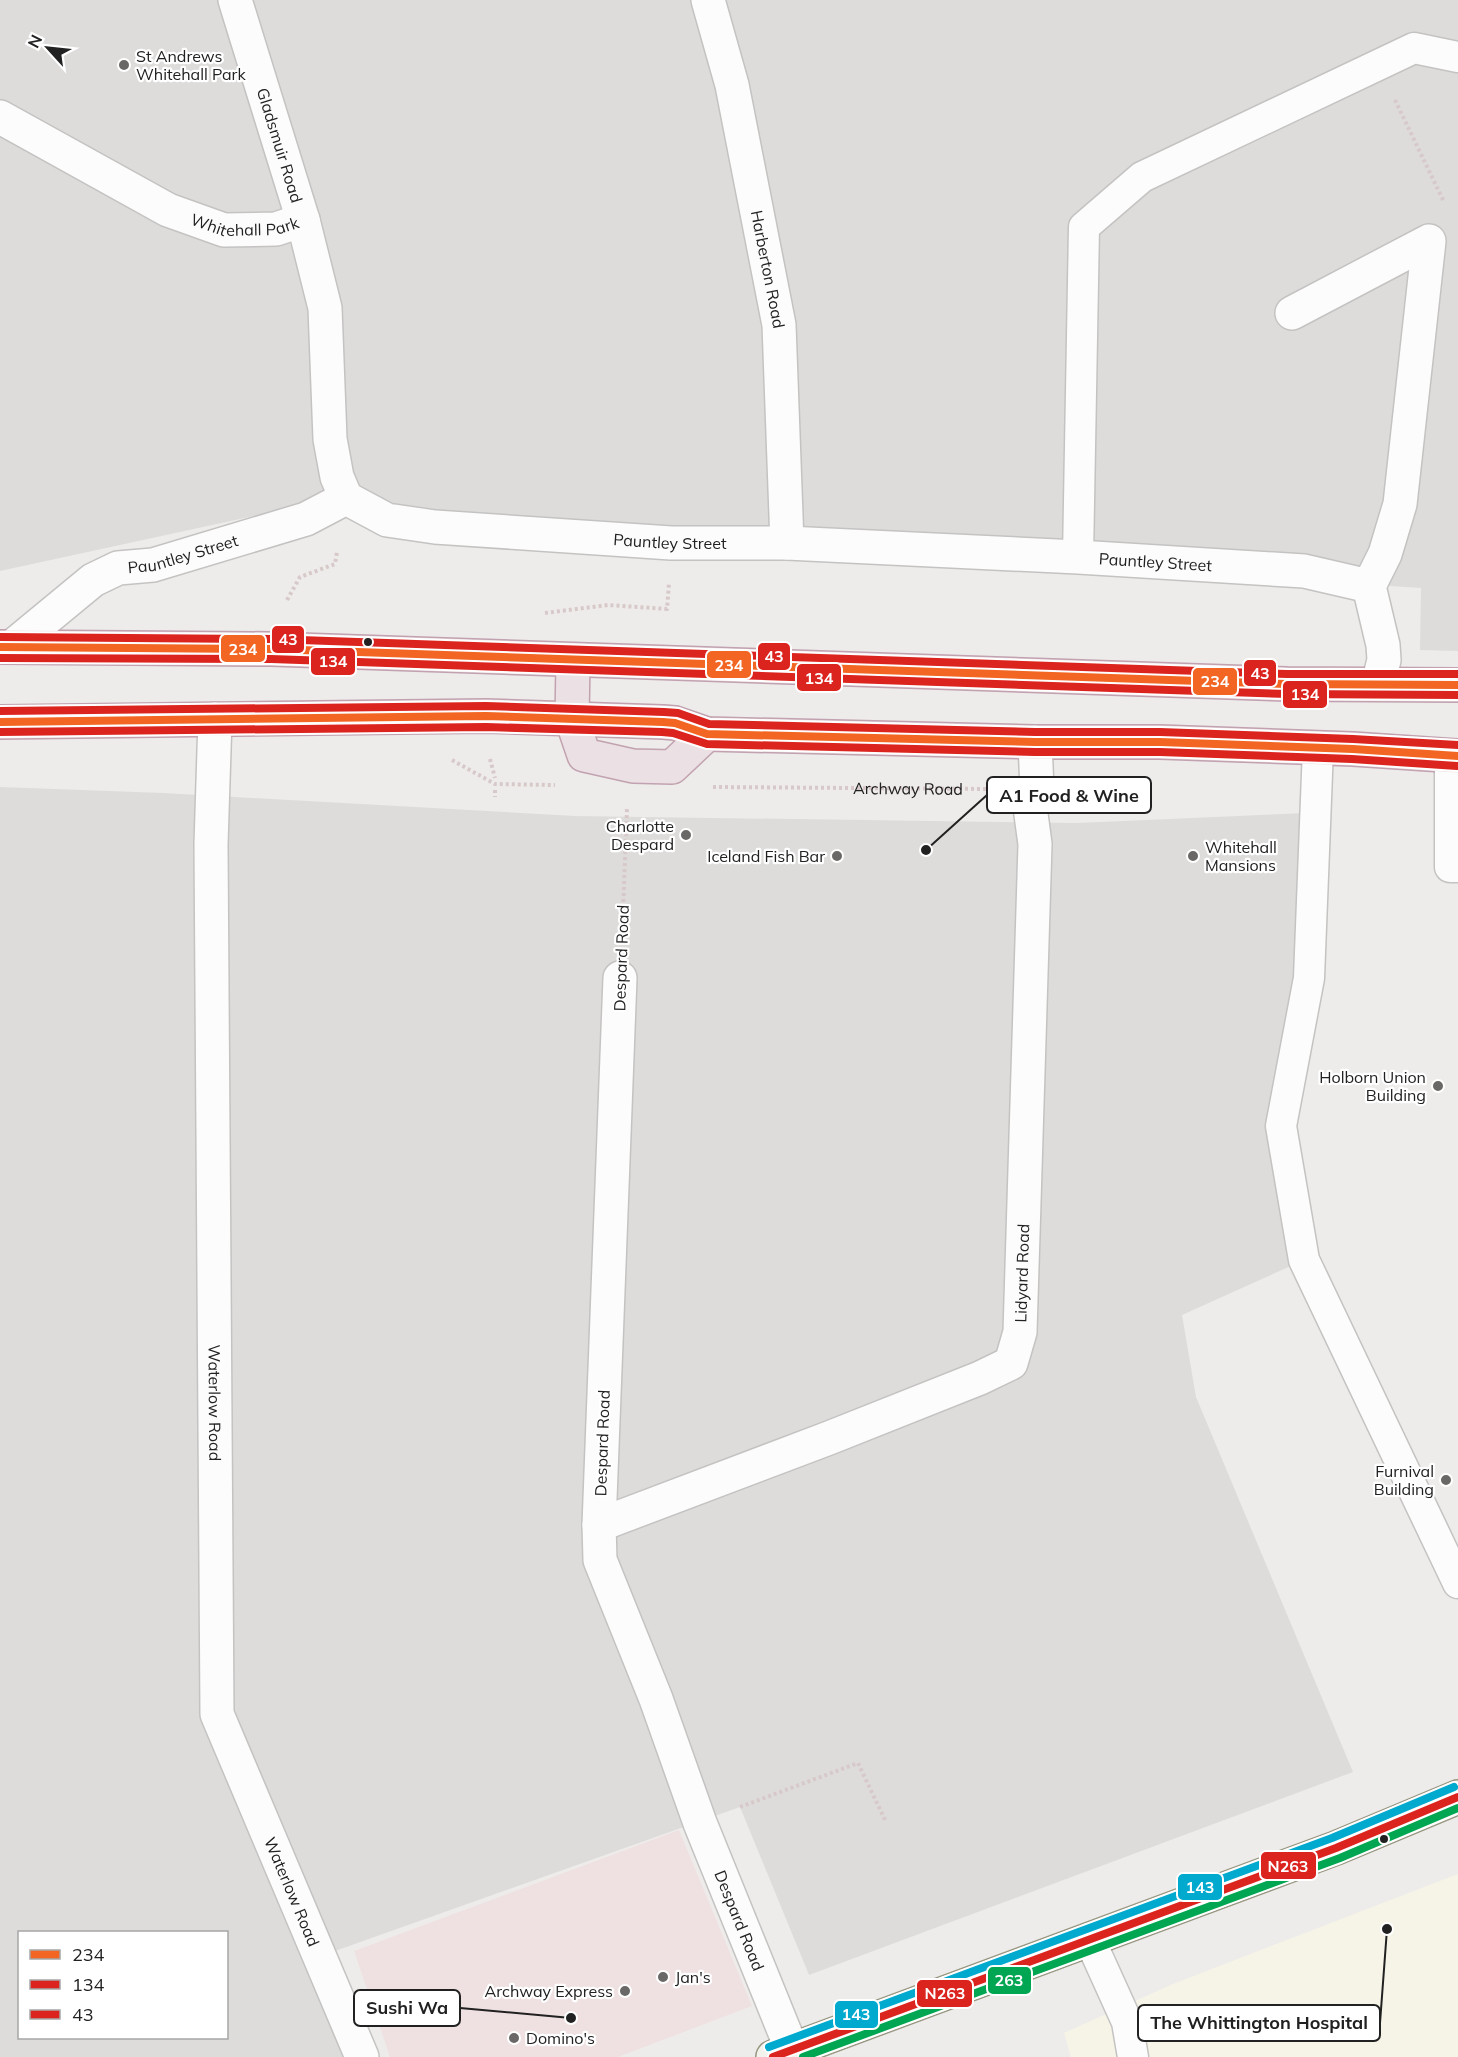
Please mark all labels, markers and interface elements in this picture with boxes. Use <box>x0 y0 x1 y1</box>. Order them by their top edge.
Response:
north arrow <box>18 18 78 78</box>
text: N <box>23 31 46 51</box>
place label: St Andrews Whitehall Park <box>136 46 246 84</box>
marker: St Andrews Whitehall Park <box>117 58 131 72</box>
street label: Gladsmuir Road <box>253 85 307 205</box>
street label: Harberton Road <box>747 208 789 330</box>
street label: Whitehall Park <box>188 209 302 240</box>
street label: Pauntley Street <box>613 529 727 553</box>
street label: Pauntley Street <box>127 530 241 577</box>
street label: Pauntley Street <box>1098 548 1213 575</box>
line badge: 43 <box>271 625 305 654</box>
text: 43 <box>278 629 298 649</box>
line badge: 234 <box>220 634 266 663</box>
unlabelled marker <box>362 636 374 648</box>
text: 234 <box>229 639 258 659</box>
line badge: 43 <box>757 642 791 671</box>
text: 43 <box>764 646 784 666</box>
line badge: 134 <box>310 647 356 676</box>
line badge: 234 <box>706 650 752 679</box>
text: 134 <box>319 651 348 671</box>
text: 234 <box>715 655 744 675</box>
line badge: 43 <box>1243 659 1277 687</box>
line badge: 134 <box>796 663 842 692</box>
text: 43 <box>1250 663 1270 683</box>
line badge: 234 <box>1192 667 1238 696</box>
text: 134 <box>805 668 834 688</box>
text: 234 <box>1201 671 1230 691</box>
line badge: 134 <box>1282 680 1328 709</box>
text: 134 <box>1291 684 1320 704</box>
callout: A1 Food & Wine <box>987 777 1151 813</box>
street label: Archway Road <box>853 778 963 799</box>
text: A1 Food & Wine <box>999 784 1139 807</box>
place label: Charlotte Despard <box>606 816 674 854</box>
marker: Charlotte Despard <box>679 828 693 842</box>
place label: Whitehall Mansions <box>1205 837 1277 875</box>
place label: Iceland Fish Bar <box>707 846 825 866</box>
marker: Iceland Fish Bar <box>830 849 844 863</box>
marker: Whitehall Mansions <box>1186 849 1200 863</box>
street label: Despard Road <box>609 904 633 1012</box>
place label: Holborn Union Building <box>1319 1067 1426 1105</box>
marker: Holborn Union Building <box>1431 1079 1445 1093</box>
street label: Lidyard Road <box>1010 1223 1033 1323</box>
street label: Waterlow Road <box>204 1344 225 1461</box>
street label: Despard Road <box>590 1389 614 1497</box>
place label: Furnival Building <box>1374 1461 1434 1499</box>
marker: Furnival Building <box>1439 1473 1453 1487</box>
unlabelled marker <box>1378 1833 1390 1845</box>
street label: Waterlow Road <box>260 1834 324 1949</box>
line badge: N263 <box>1260 1851 1317 1880</box>
text: N263 <box>1268 1856 1308 1876</box>
street label: Despard Road <box>710 1867 769 1974</box>
line badge: 143 <box>1177 1873 1223 1901</box>
text: 143 <box>1186 1877 1214 1897</box>
legend <box>18 1931 228 2039</box>
text: 234 <box>72 1943 105 1966</box>
line badge: 263 <box>987 1966 1032 1995</box>
place label: Jan's <box>675 1967 711 1987</box>
marker: Jan's <box>656 1970 670 1984</box>
text: 263 <box>995 1970 1023 1990</box>
text: 134 <box>72 1973 105 1996</box>
line badge: N263 <box>916 1979 973 2008</box>
place label: Archway Express <box>485 1981 613 2001</box>
text: N263 <box>925 1983 965 2003</box>
marker: Archway Express <box>618 1984 632 1998</box>
callout: Sushi Wa <box>354 1990 460 2026</box>
text: Sushi Wa <box>366 1996 448 2019</box>
line badge: 143 <box>834 2000 879 2029</box>
text: 43 <box>72 2003 94 2026</box>
text: 143 <box>842 2004 870 2024</box>
callout: The Whittington Hospital <box>1138 2005 1380 2041</box>
text: The Whittington Hospital <box>1150 2011 1368 2034</box>
place label: Domino's <box>526 2028 595 2048</box>
marker: Domino's <box>507 2031 521 2045</box>

